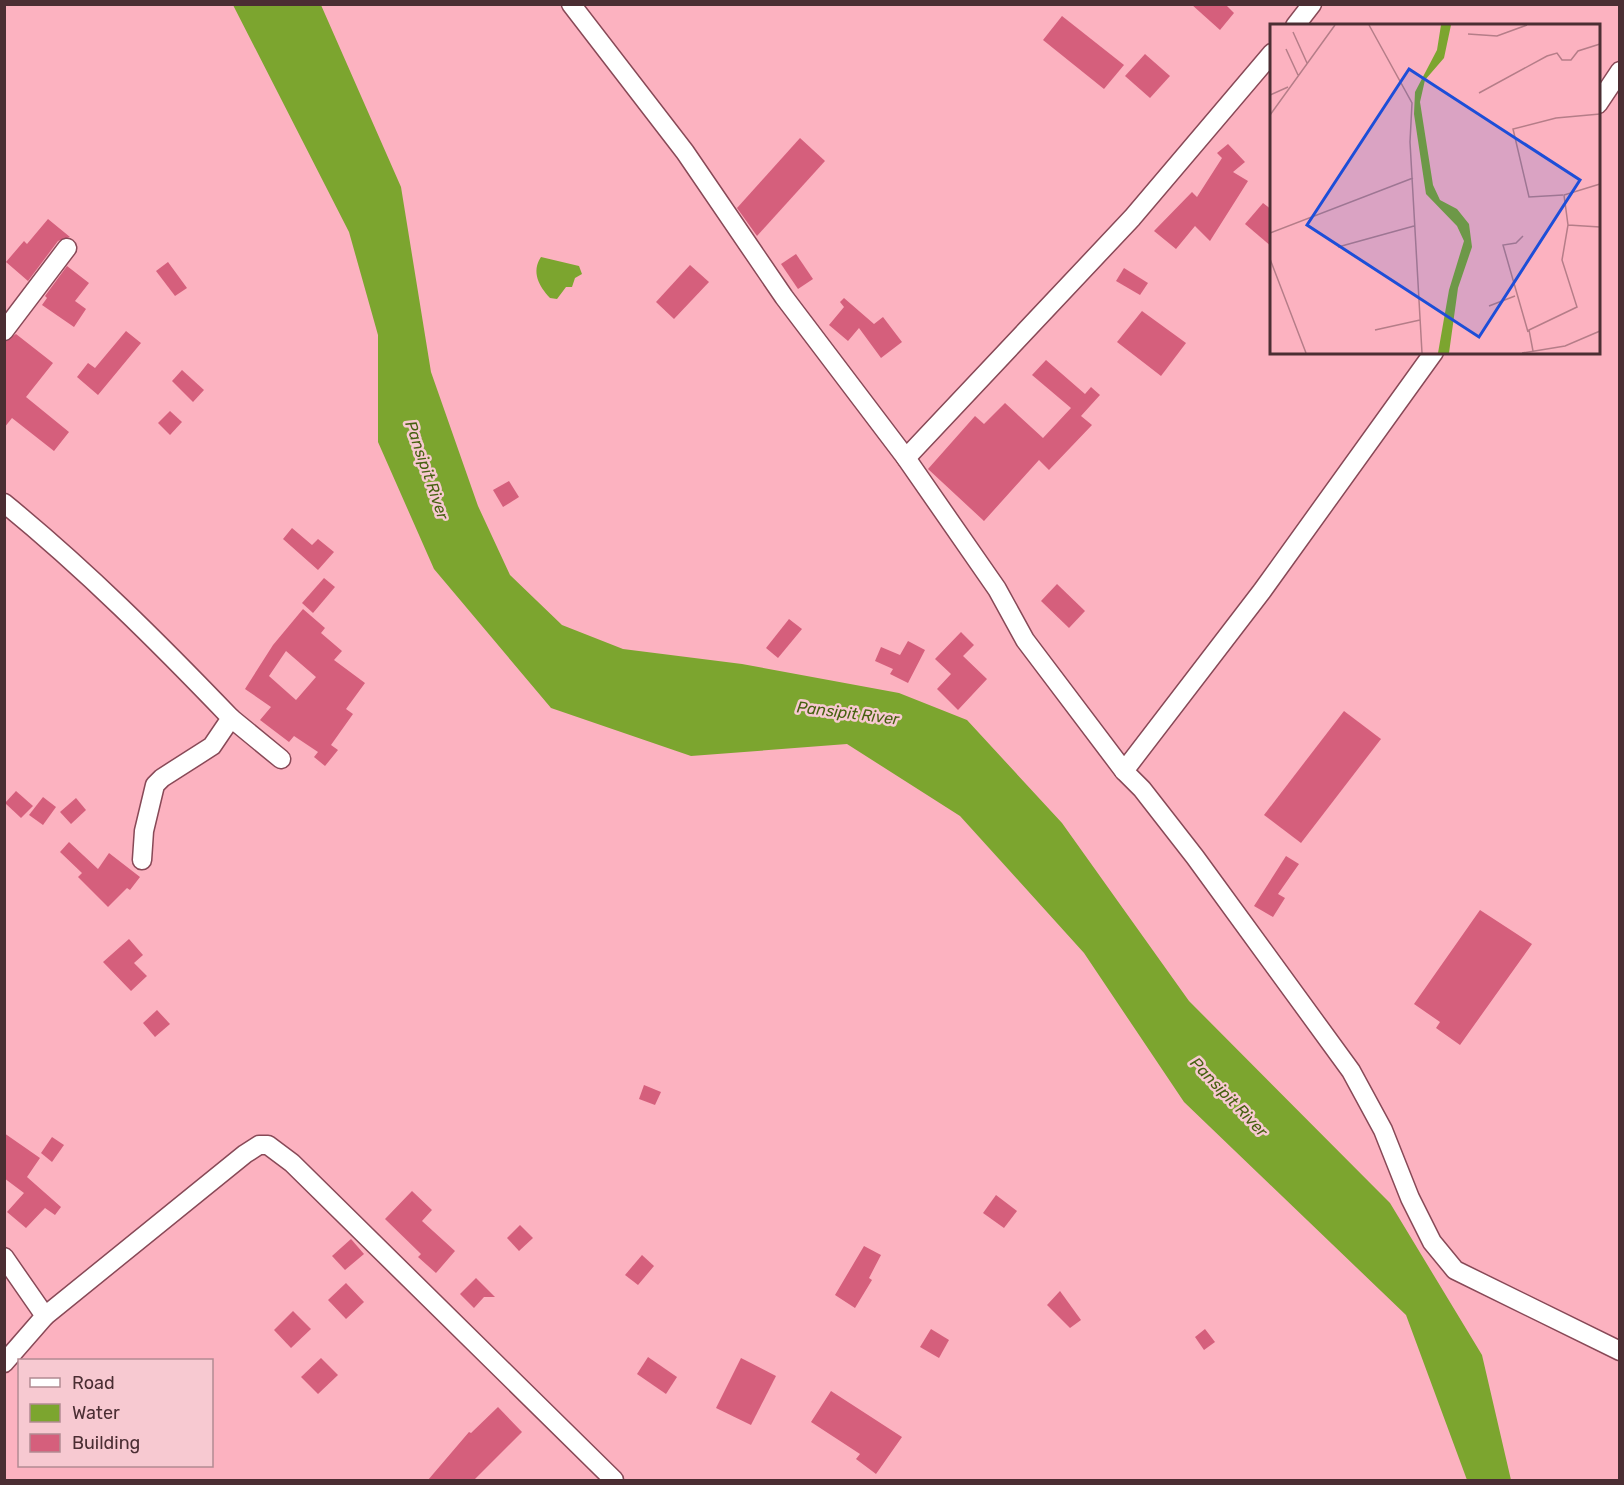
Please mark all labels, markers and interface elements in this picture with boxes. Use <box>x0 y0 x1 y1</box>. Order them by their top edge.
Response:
inset map <box>1270 24 1600 354</box>
water label: Pansipit River <box>401 418 453 523</box>
water label: Pansipit River <box>796 697 901 729</box>
water label: Pansipit River <box>1186 1053 1272 1141</box>
legend <box>18 1359 213 1467</box>
text: Road <box>72 1372 115 1394</box>
text: Water <box>72 1402 120 1424</box>
text: Building <box>72 1432 140 1454</box>

